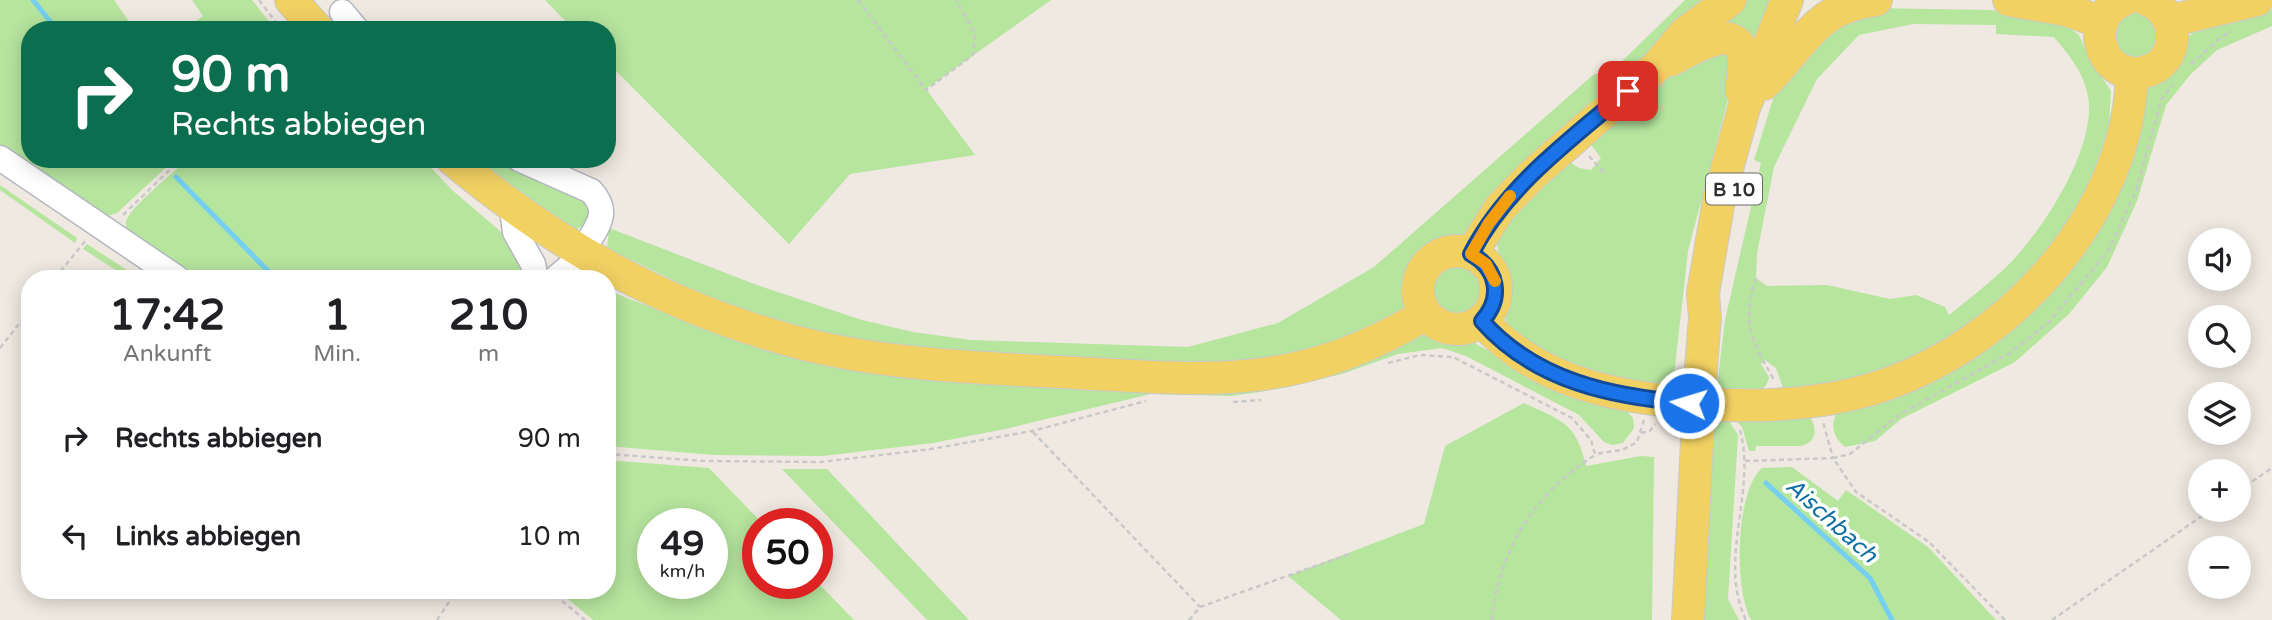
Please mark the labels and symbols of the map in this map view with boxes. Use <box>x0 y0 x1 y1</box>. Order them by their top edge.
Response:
pin <box>1598 61 1658 121</box>
road number: B 10 <box>1706 174 1762 204</box>
position arrow <box>1652 366 1726 440</box>
water label: Aischbach <box>1780 472 1884 570</box>
speed limit sign: 50 <box>742 508 833 599</box>

